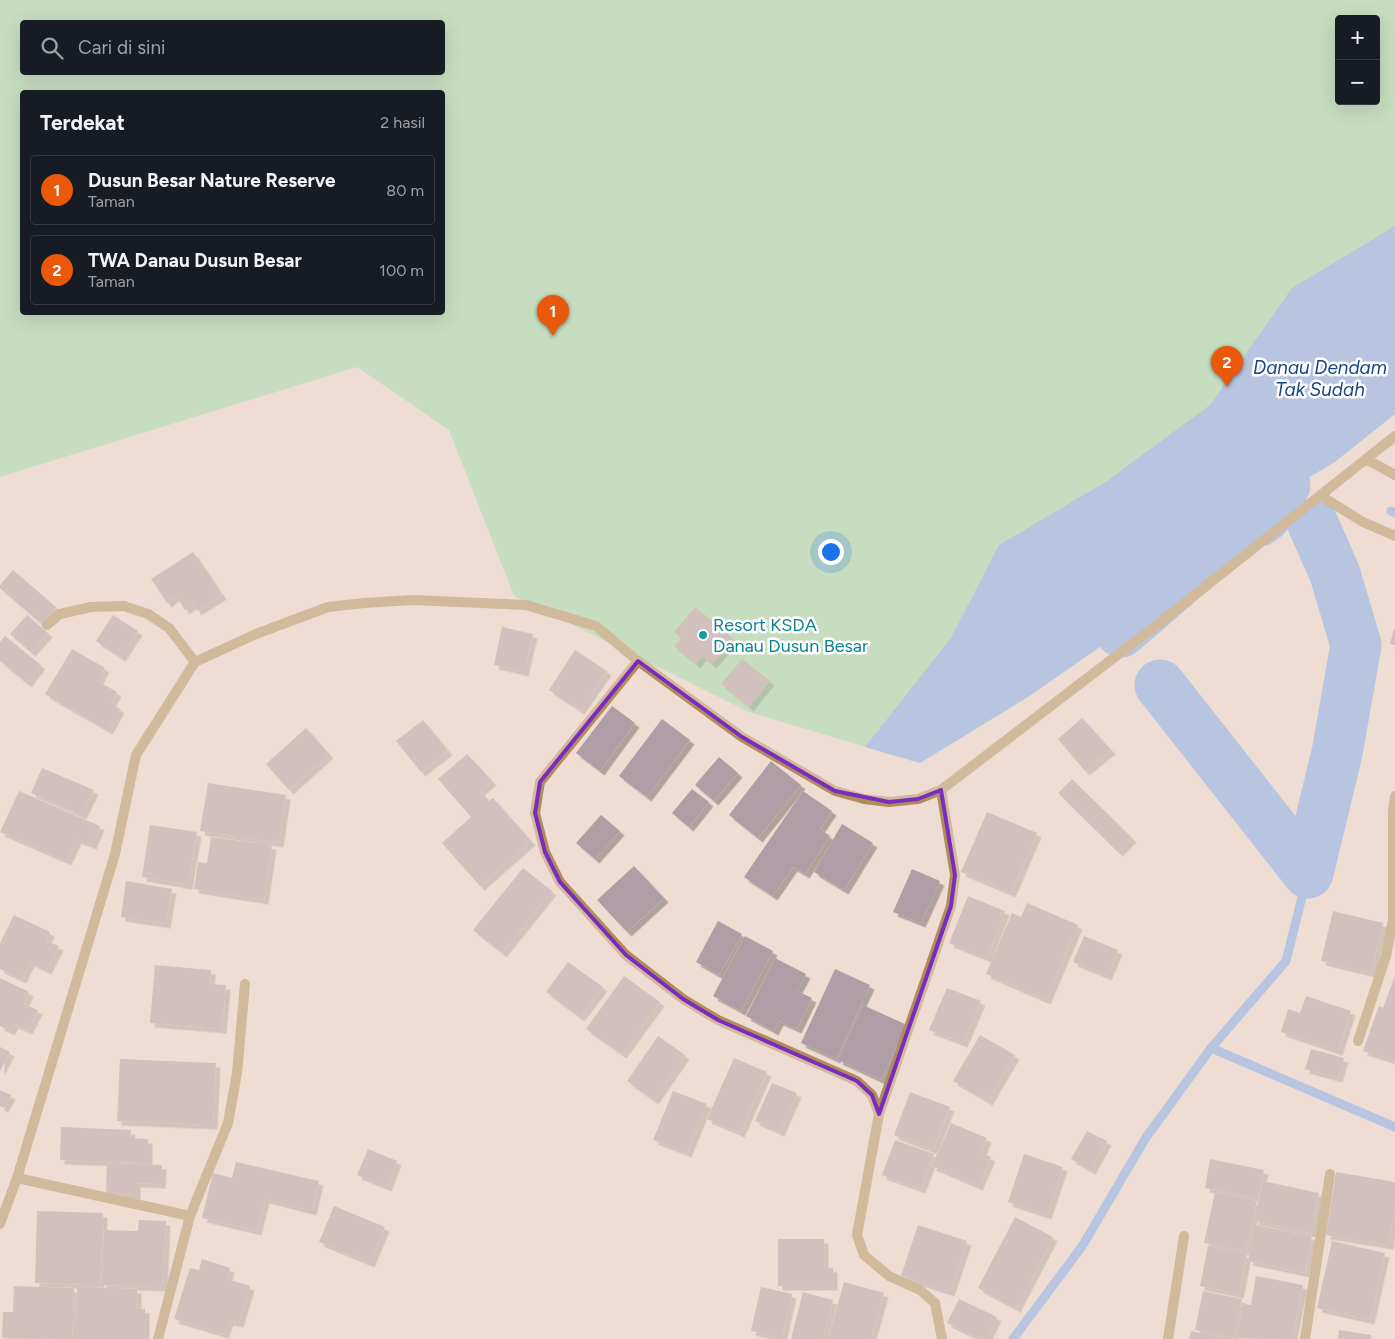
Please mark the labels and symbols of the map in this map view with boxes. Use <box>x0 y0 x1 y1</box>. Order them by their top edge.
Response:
pin: 1 <box>537 295 569 336</box>
pin: 2 <box>1211 346 1243 387</box>
water label: Danau Dendam Tak Sudah <box>1253 356 1387 401</box>
your location <box>818 539 844 565</box>
place label: Resort KSDA Danau Dusun Besar <box>713 614 868 657</box>
marker: Resort KSDA Danau Dusun Besar <box>697 629 709 641</box>

